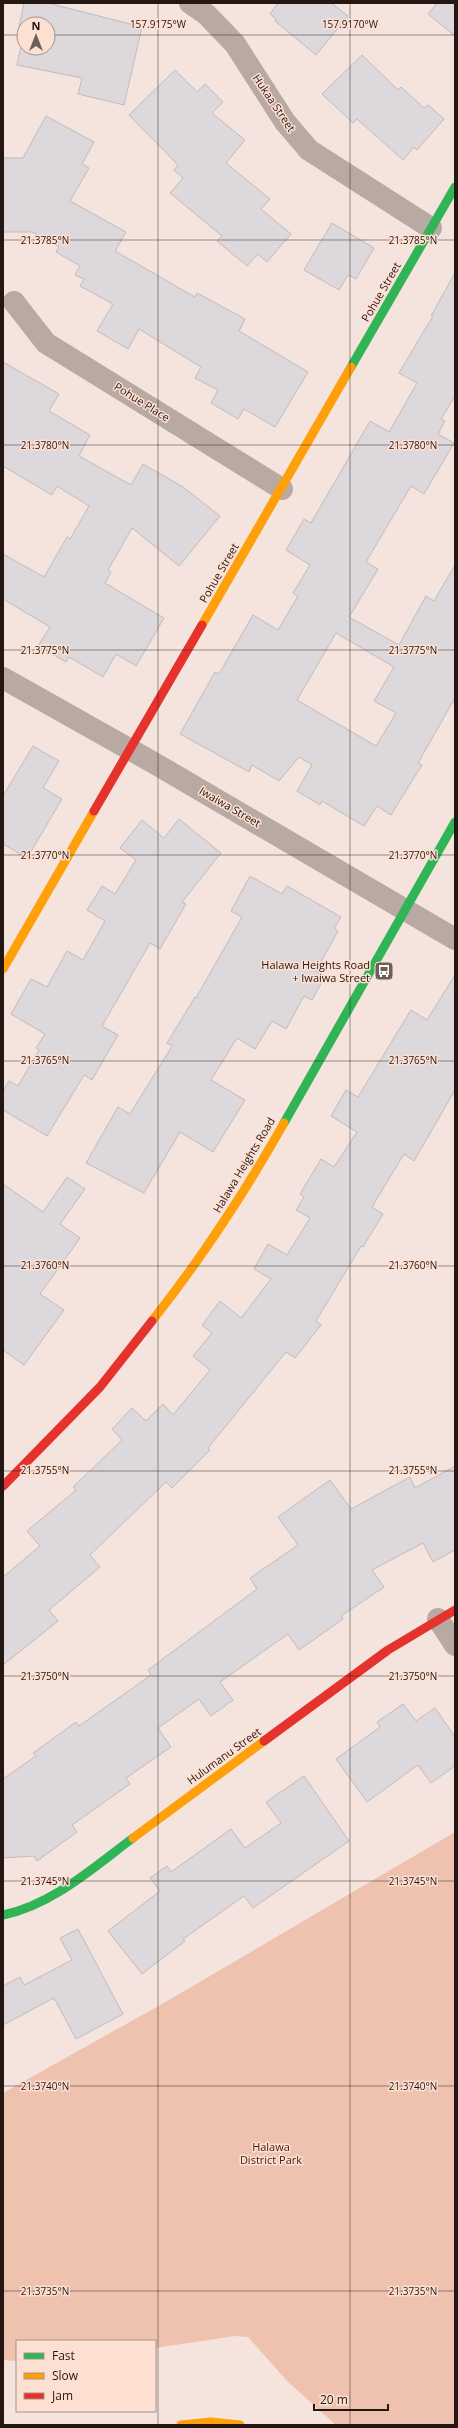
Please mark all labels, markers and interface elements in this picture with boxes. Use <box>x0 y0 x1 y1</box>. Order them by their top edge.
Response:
north arrow <box>16 16 56 56</box>
text: 157.9175°W <box>130 17 187 31</box>
text: 157.9170°W <box>322 17 379 31</box>
text: N <box>32 18 40 33</box>
street label: Hukaa Street <box>250 71 299 135</box>
text: 21.3785°N <box>21 233 69 247</box>
text: 21.3785°N <box>389 233 437 247</box>
street label: Pohue Street <box>357 259 404 324</box>
street label: Pohue Place <box>112 379 173 425</box>
text: 21.3780°N <box>21 438 69 452</box>
text: 21.3780°N <box>389 438 437 452</box>
street label: Pohue Street <box>195 540 242 605</box>
text: 21.3775°N <box>21 643 69 657</box>
text: 21.3775°N <box>389 643 437 657</box>
street label: Iwaiwa Street <box>197 783 264 830</box>
text: 21.3770°N <box>21 848 69 862</box>
text: 21.3770°N <box>389 848 437 862</box>
place label: Halawa Heights Road + Iwaiwa Street <box>261 957 370 985</box>
bus stop icon: Halawa Heights Road + Iwaiwa Street <box>373 960 395 982</box>
text: 21.3765°N <box>21 1053 69 1067</box>
text: 21.3765°N <box>389 1053 437 1067</box>
street label: Halawa Heights Road <box>209 1114 278 1215</box>
text: 21.3760°N <box>21 1258 69 1272</box>
text: 21.3760°N <box>389 1258 437 1272</box>
text: 21.3755°N <box>21 1463 69 1477</box>
text: 21.3755°N <box>389 1463 437 1477</box>
text: 21.3750°N <box>21 1669 69 1683</box>
text: 21.3750°N <box>389 1669 437 1683</box>
street label: Hulumanu Street <box>184 1724 264 1787</box>
text: 21.3745°N <box>21 1874 69 1888</box>
text: 21.3745°N <box>389 1874 437 1888</box>
text: 21.3740°N <box>21 2079 69 2093</box>
text: 21.3740°N <box>389 2079 437 2093</box>
park label: Halawa District Park <box>240 2139 302 2167</box>
text: 21.3735°N <box>21 2284 69 2298</box>
text: 21.3735°N <box>389 2284 437 2298</box>
legend <box>16 2340 156 2412</box>
text: Fast <box>52 2347 75 2364</box>
text: Slow <box>52 2367 79 2384</box>
scale bar <box>314 2386 388 2412</box>
text: Jam <box>51 2387 73 2404</box>
text: 20 m <box>320 2391 348 2408</box>

